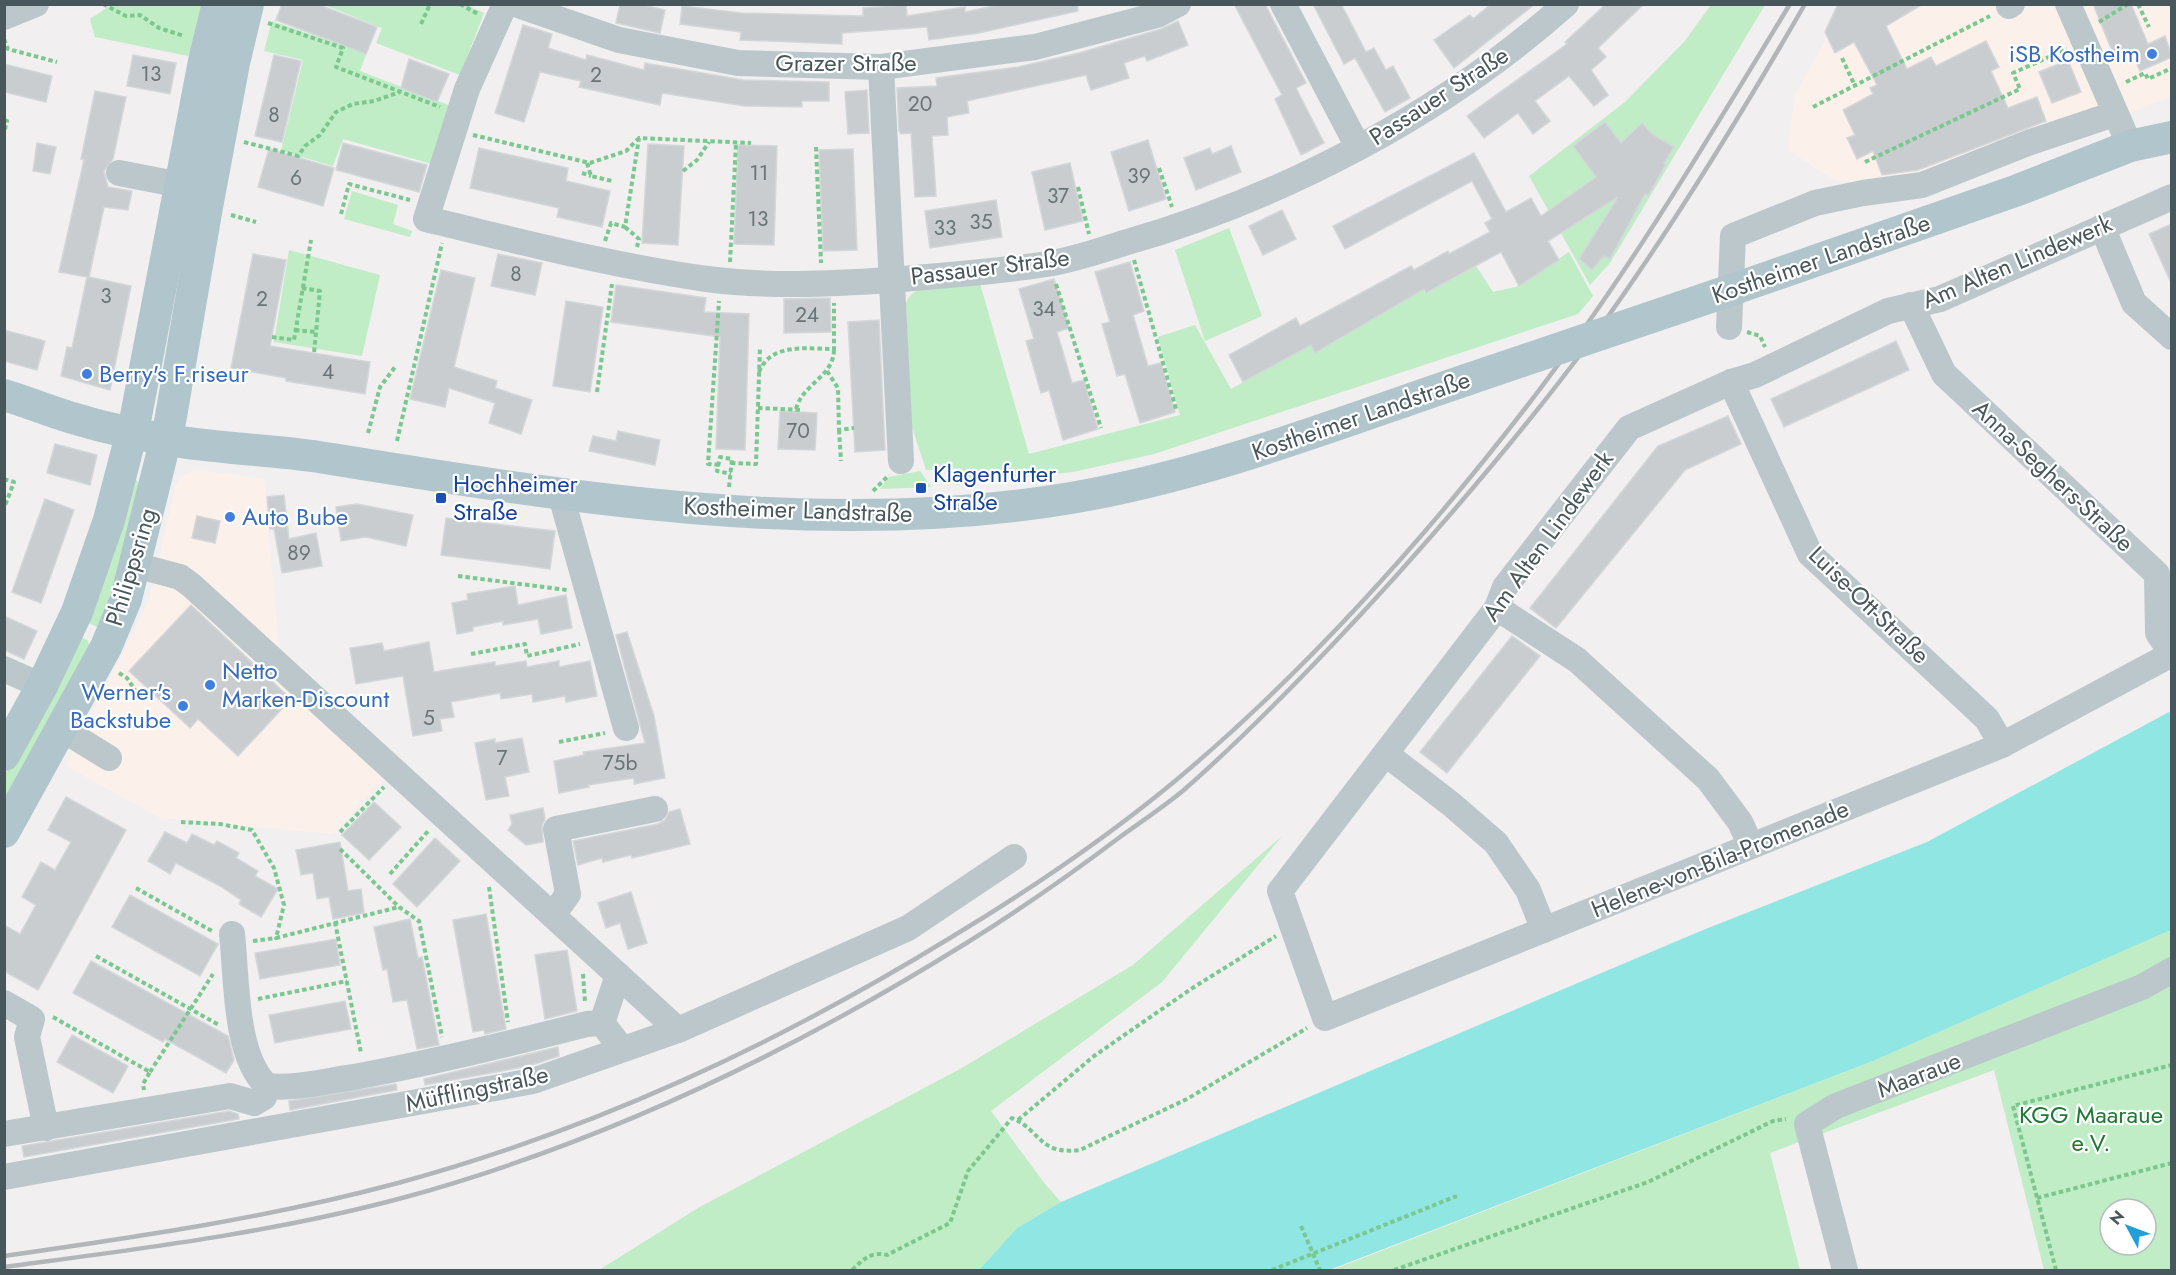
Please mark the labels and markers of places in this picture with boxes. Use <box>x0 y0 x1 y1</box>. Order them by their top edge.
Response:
place label: iSB Kostheim <box>2009 36 2140 71</box>
marker: iSB Kostheim <box>2145 47 2159 61</box>
place label: Berry's F.riseur <box>99 356 249 391</box>
marker: Berry's F.riseur <box>80 367 94 381</box>
place label: Klagenfurter Straße <box>933 456 1057 519</box>
place label: Hochheimer Straße <box>453 466 579 529</box>
marker: Klagenfurter Straße <box>914 481 928 495</box>
marker: Hochheimer Straße <box>434 491 448 505</box>
place label: Auto Bube <box>242 499 348 534</box>
marker: Auto Bube <box>223 510 237 524</box>
place label: Netto Marken-Discount <box>222 653 389 716</box>
place label: Werner's Backstube <box>70 674 171 737</box>
marker: Netto Marken-Discount <box>203 678 217 692</box>
marker: Werner's Backstube <box>176 699 190 713</box>

